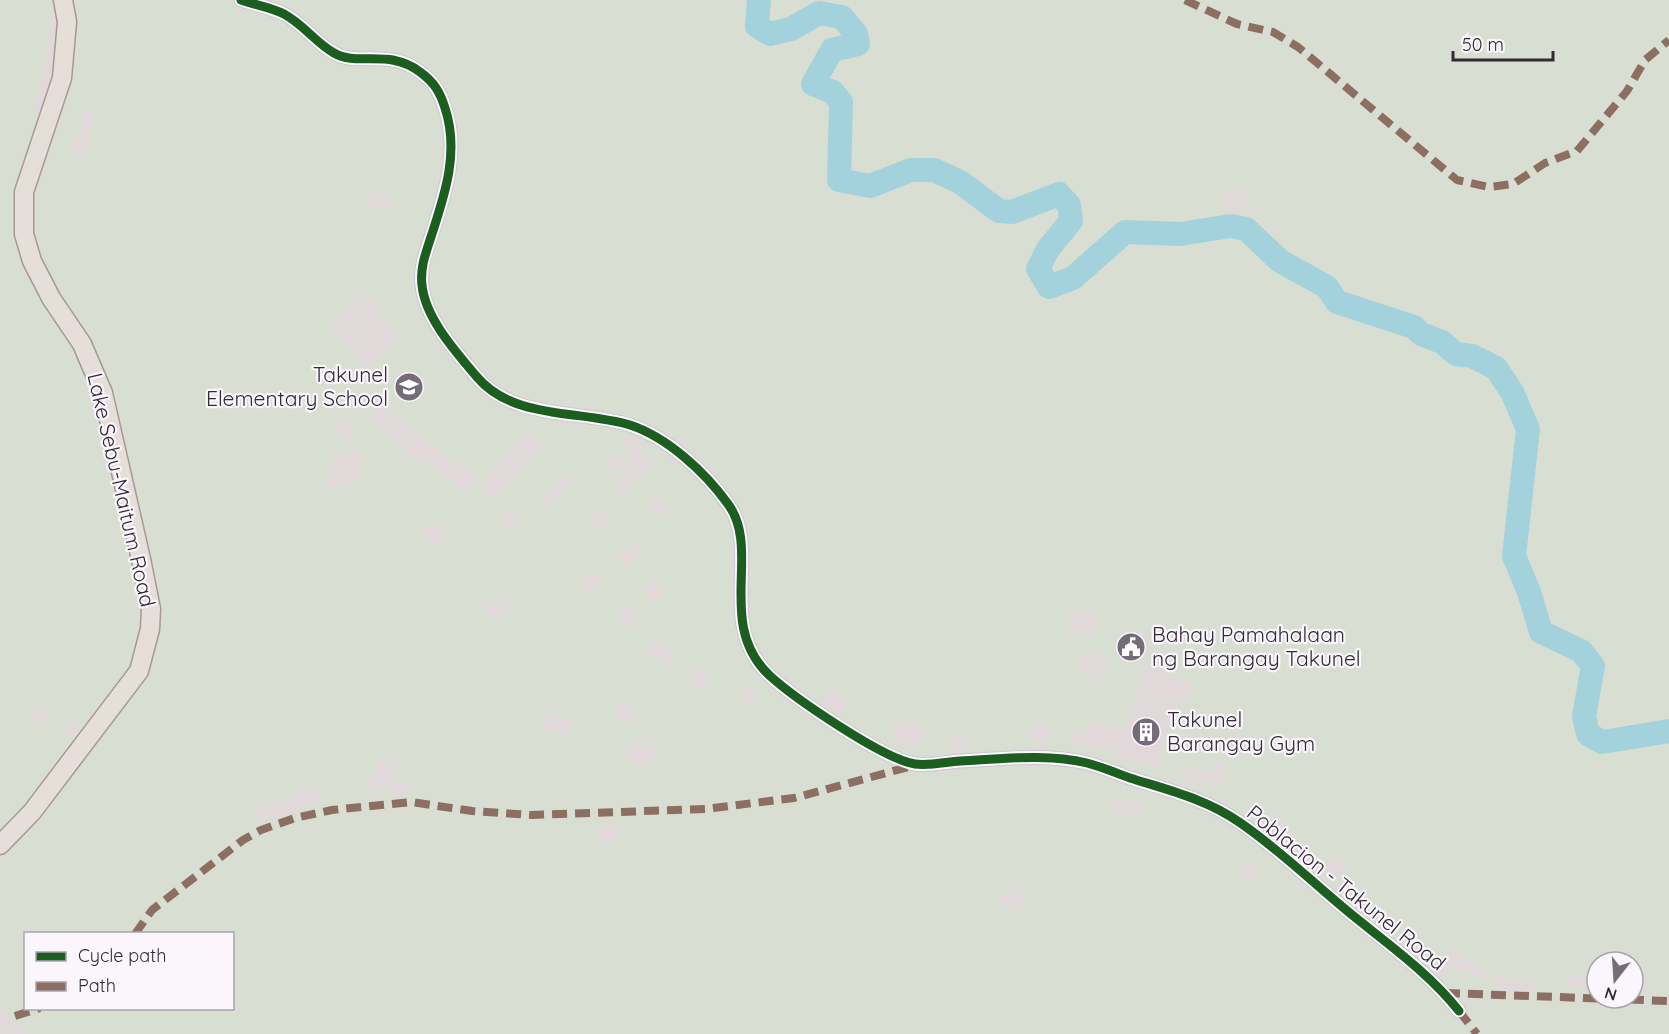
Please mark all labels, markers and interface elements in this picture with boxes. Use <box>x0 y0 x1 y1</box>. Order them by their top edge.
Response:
scale bar <box>1453 24 1554 62</box>
text: 50 m <box>1462 33 1504 56</box>
place label: Takunel Elementary School <box>206 361 388 411</box>
street label: Lake Sebu-Maitum Road <box>82 370 162 609</box>
school or university icon: Takunel Elementary School <box>393 371 425 403</box>
place label: Bahay Pamahalaan ng Barangay Takunel <box>1152 621 1361 671</box>
public building icon: Bahay Pamahalaan ng Barangay Takunel <box>1115 631 1147 663</box>
place label: Takunel Barangay Gym <box>1167 706 1315 756</box>
building icon: Takunel Barangay Gym <box>1130 716 1162 748</box>
street label: Poblacion - Takunel Road <box>1242 799 1451 975</box>
legend <box>24 932 234 1010</box>
text: Cycle path <box>78 944 166 967</box>
north arrow <box>1585 950 1645 1010</box>
text: Path <box>78 974 116 997</box>
text: N <box>1602 983 1619 1006</box>

